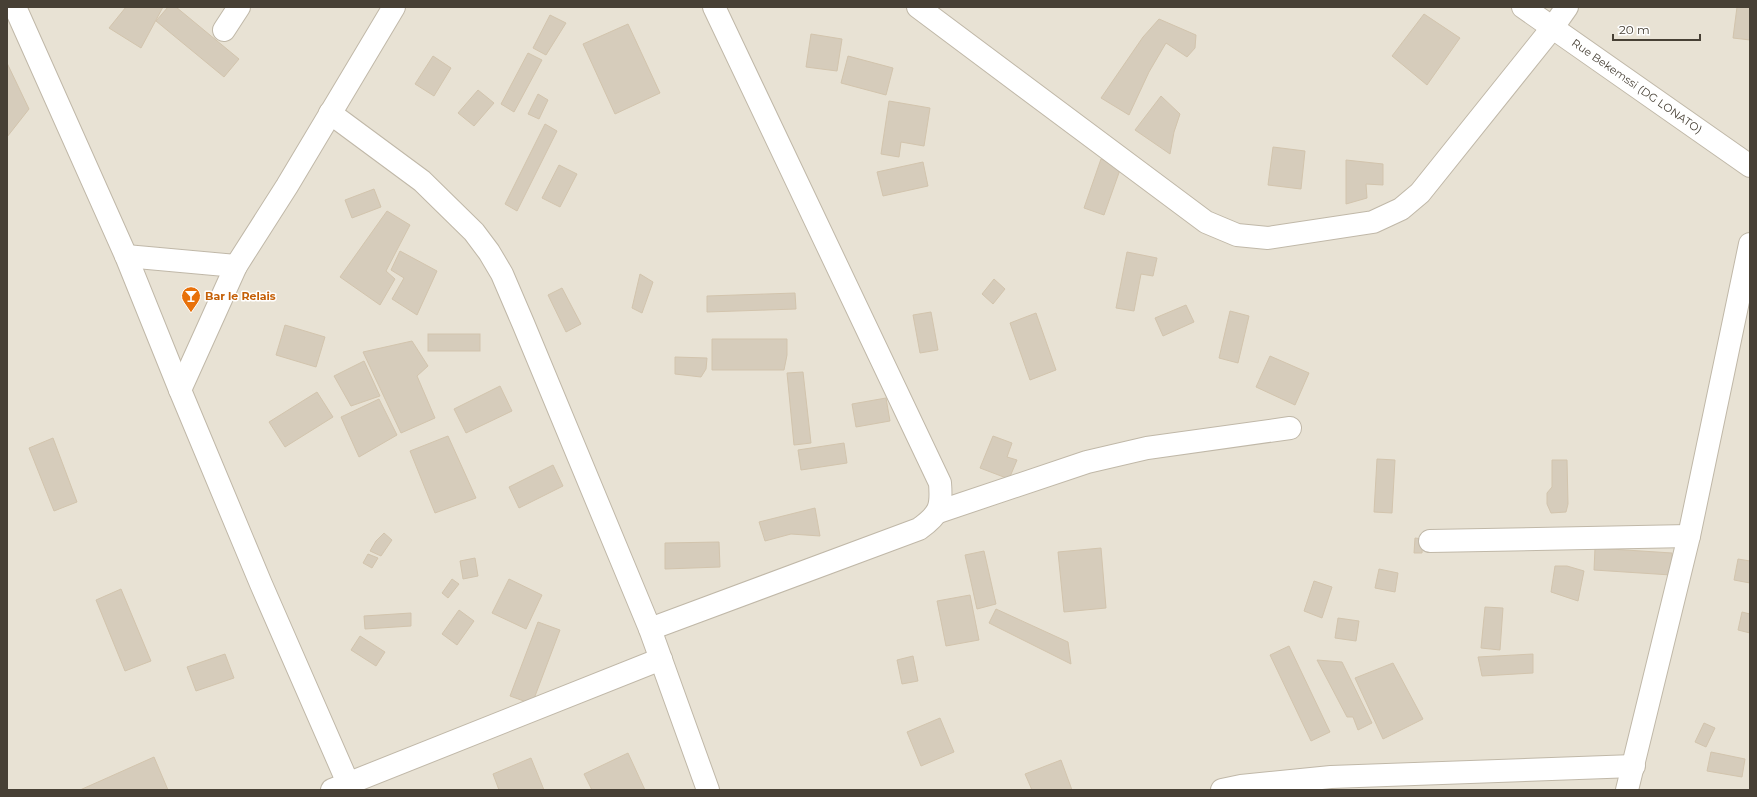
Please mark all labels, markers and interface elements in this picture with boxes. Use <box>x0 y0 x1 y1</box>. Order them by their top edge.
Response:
scale bar <box>1613 16 1700 42</box>
text: 20 m <box>1619 22 1650 37</box>
street label: Rue Bekemssi (DG LONATO) <box>1569 35 1705 137</box>
bar icon: Bar le Relais <box>180 285 202 313</box>
place label: Bar le Relais <box>205 289 276 303</box>

